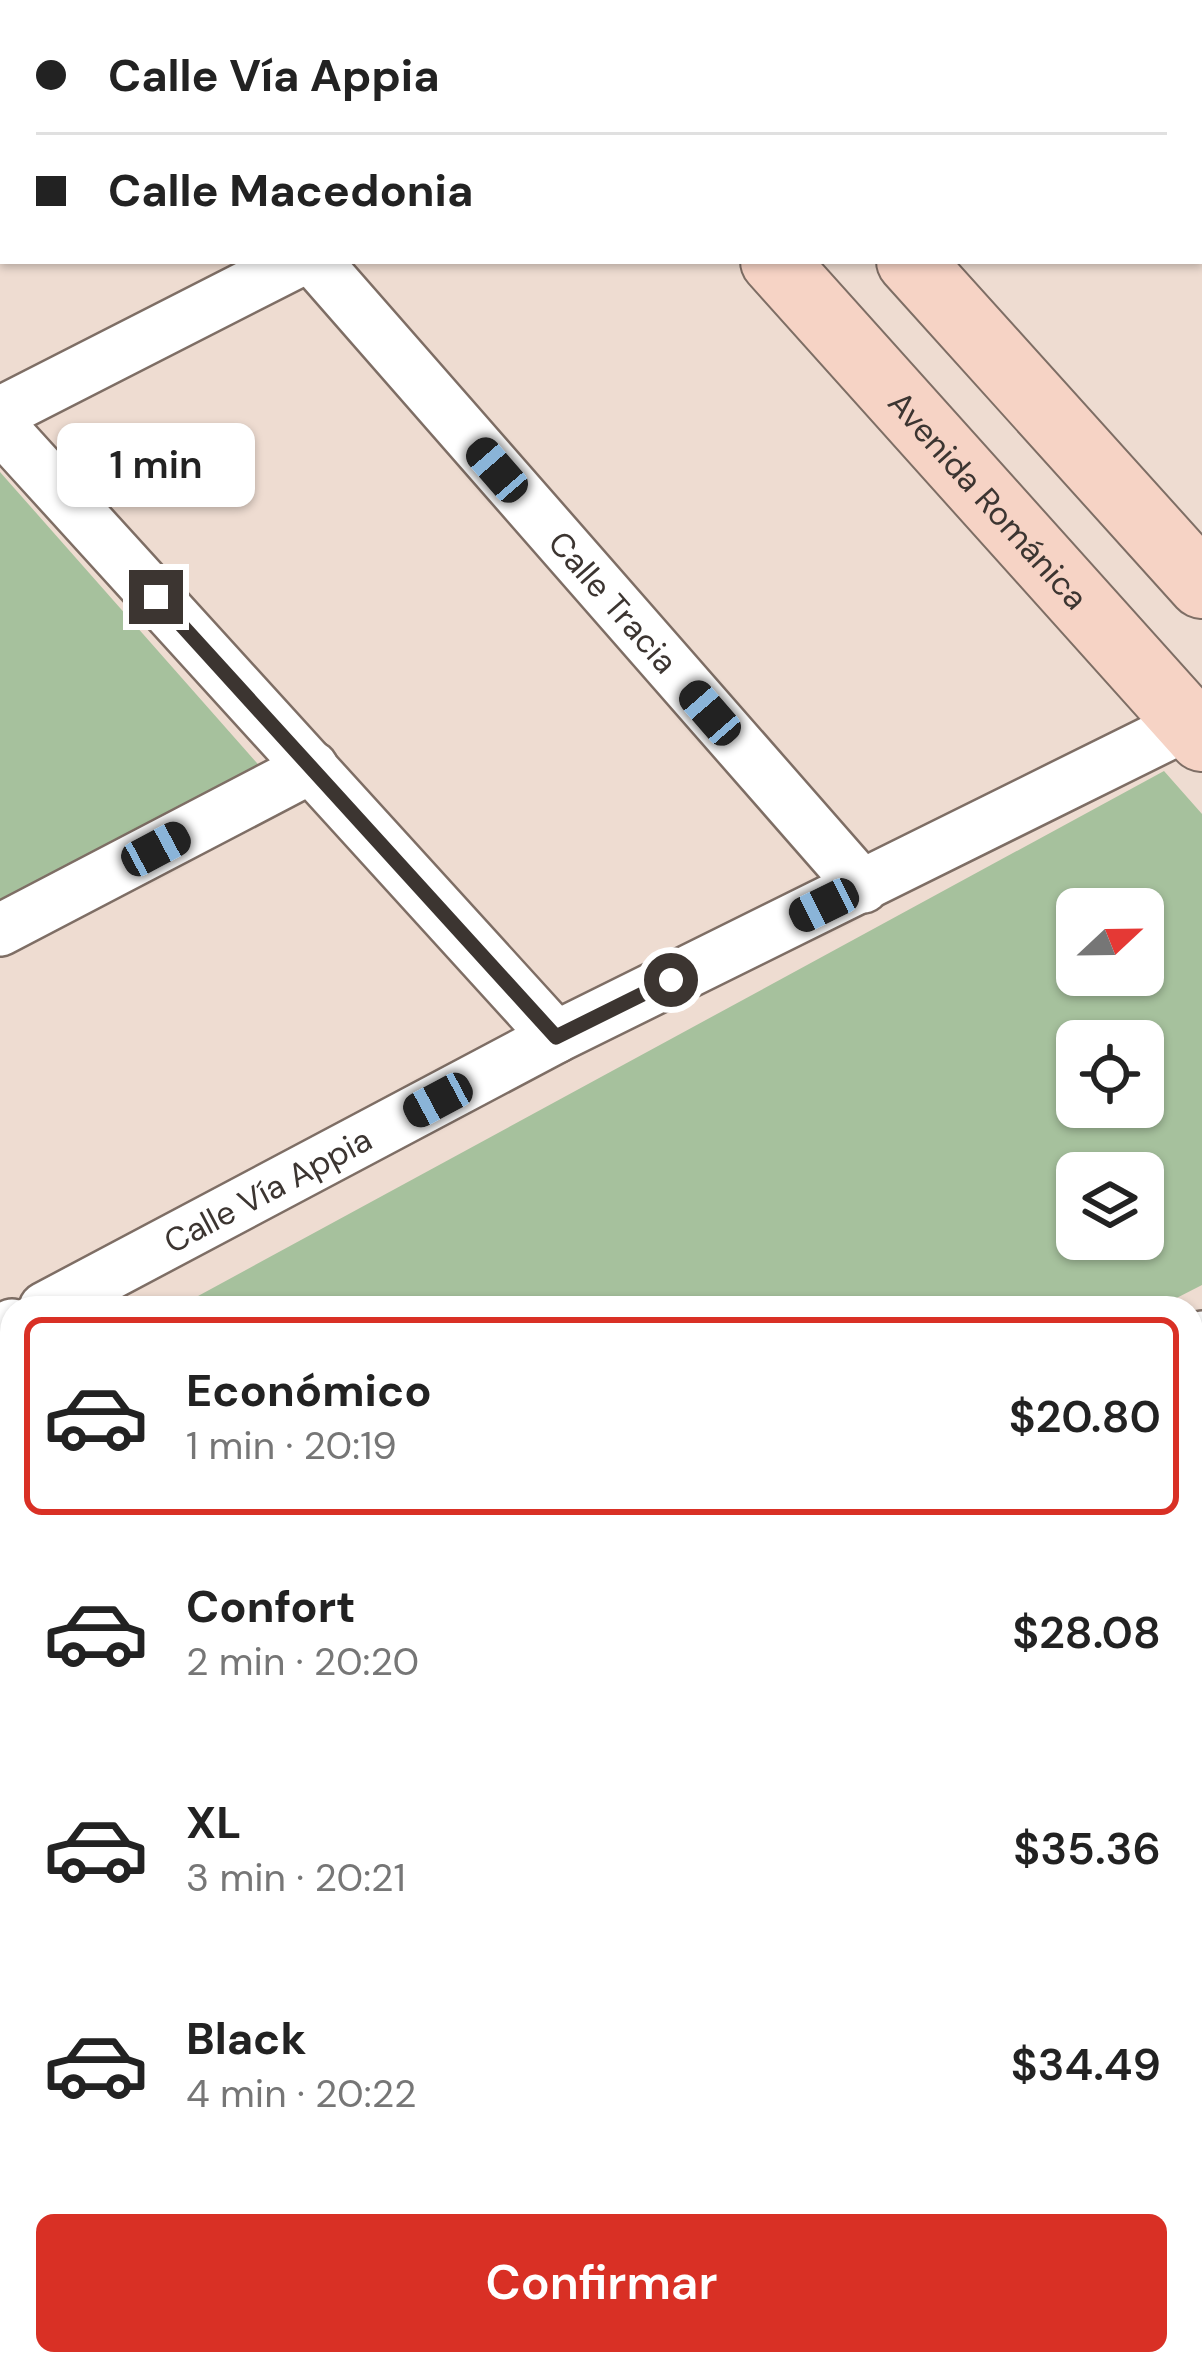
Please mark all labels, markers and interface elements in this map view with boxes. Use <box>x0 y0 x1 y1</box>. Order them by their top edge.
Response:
text: Calle Vía Appia <box>108 46 440 105</box>
text: Calle Macedonia <box>108 161 473 220</box>
street label: Avenida Románica <box>879 382 1097 619</box>
callout: 1 min <box>57 423 255 507</box>
car <box>460 431 534 509</box>
text: 1 min <box>109 439 203 490</box>
street label: Calle Tracia <box>539 522 687 682</box>
route end <box>129 570 183 624</box>
car <box>673 674 747 752</box>
car <box>116 816 196 882</box>
car <box>784 873 864 937</box>
north arrow <box>1056 888 1164 996</box>
map controls <box>1056 888 1164 1260</box>
route start <box>644 953 698 1007</box>
button: locate <box>1056 1020 1164 1128</box>
car <box>398 1067 478 1133</box>
street label: Calle Vía Appia <box>157 1118 379 1263</box>
button: layers <box>1056 1152 1164 1260</box>
text: Económico <box>186 1361 432 1420</box>
icon: car <box>42 1362 150 1470</box>
text: $20.80 <box>1009 1387 1161 1446</box>
text: 1 min · 20:19 <box>186 1420 397 1471</box>
text: Confort <box>186 1577 356 1636</box>
icon: car <box>42 1578 150 1686</box>
text: $28.08 <box>1012 1603 1161 1662</box>
text: 2 min · 20:20 <box>186 1636 419 1687</box>
text: XL <box>186 1793 241 1852</box>
icon: car <box>42 1794 150 1902</box>
text: $35.36 <box>1013 1819 1161 1878</box>
text: 3 min · 20:21 <box>186 1852 406 1903</box>
text: Black <box>186 2009 306 2068</box>
icon: car <box>42 2010 150 2118</box>
text: $34.49 <box>1011 2035 1161 2094</box>
text: 4 min · 20:22 <box>186 2068 417 2119</box>
button: Confirmar <box>36 2214 1167 2352</box>

